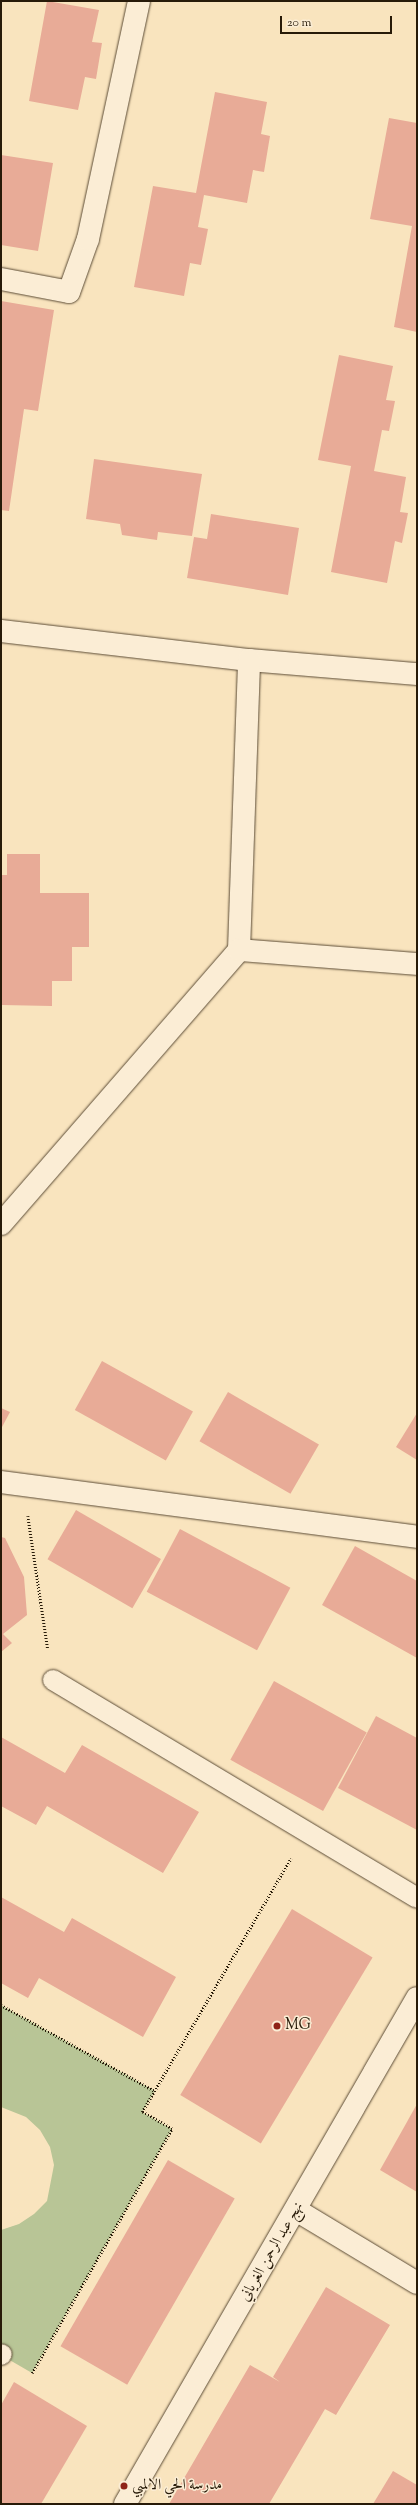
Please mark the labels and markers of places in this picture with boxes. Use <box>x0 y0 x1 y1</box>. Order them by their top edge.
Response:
place label: MG <box>285 2017 311 2035</box>
marker: MG <box>272 2021 282 2031</box>
place label: مدرسة الحي الالمبي <box>132 2477 222 2495</box>
marker: مدرسة الحي الالمبي <box>119 2481 129 2491</box>

